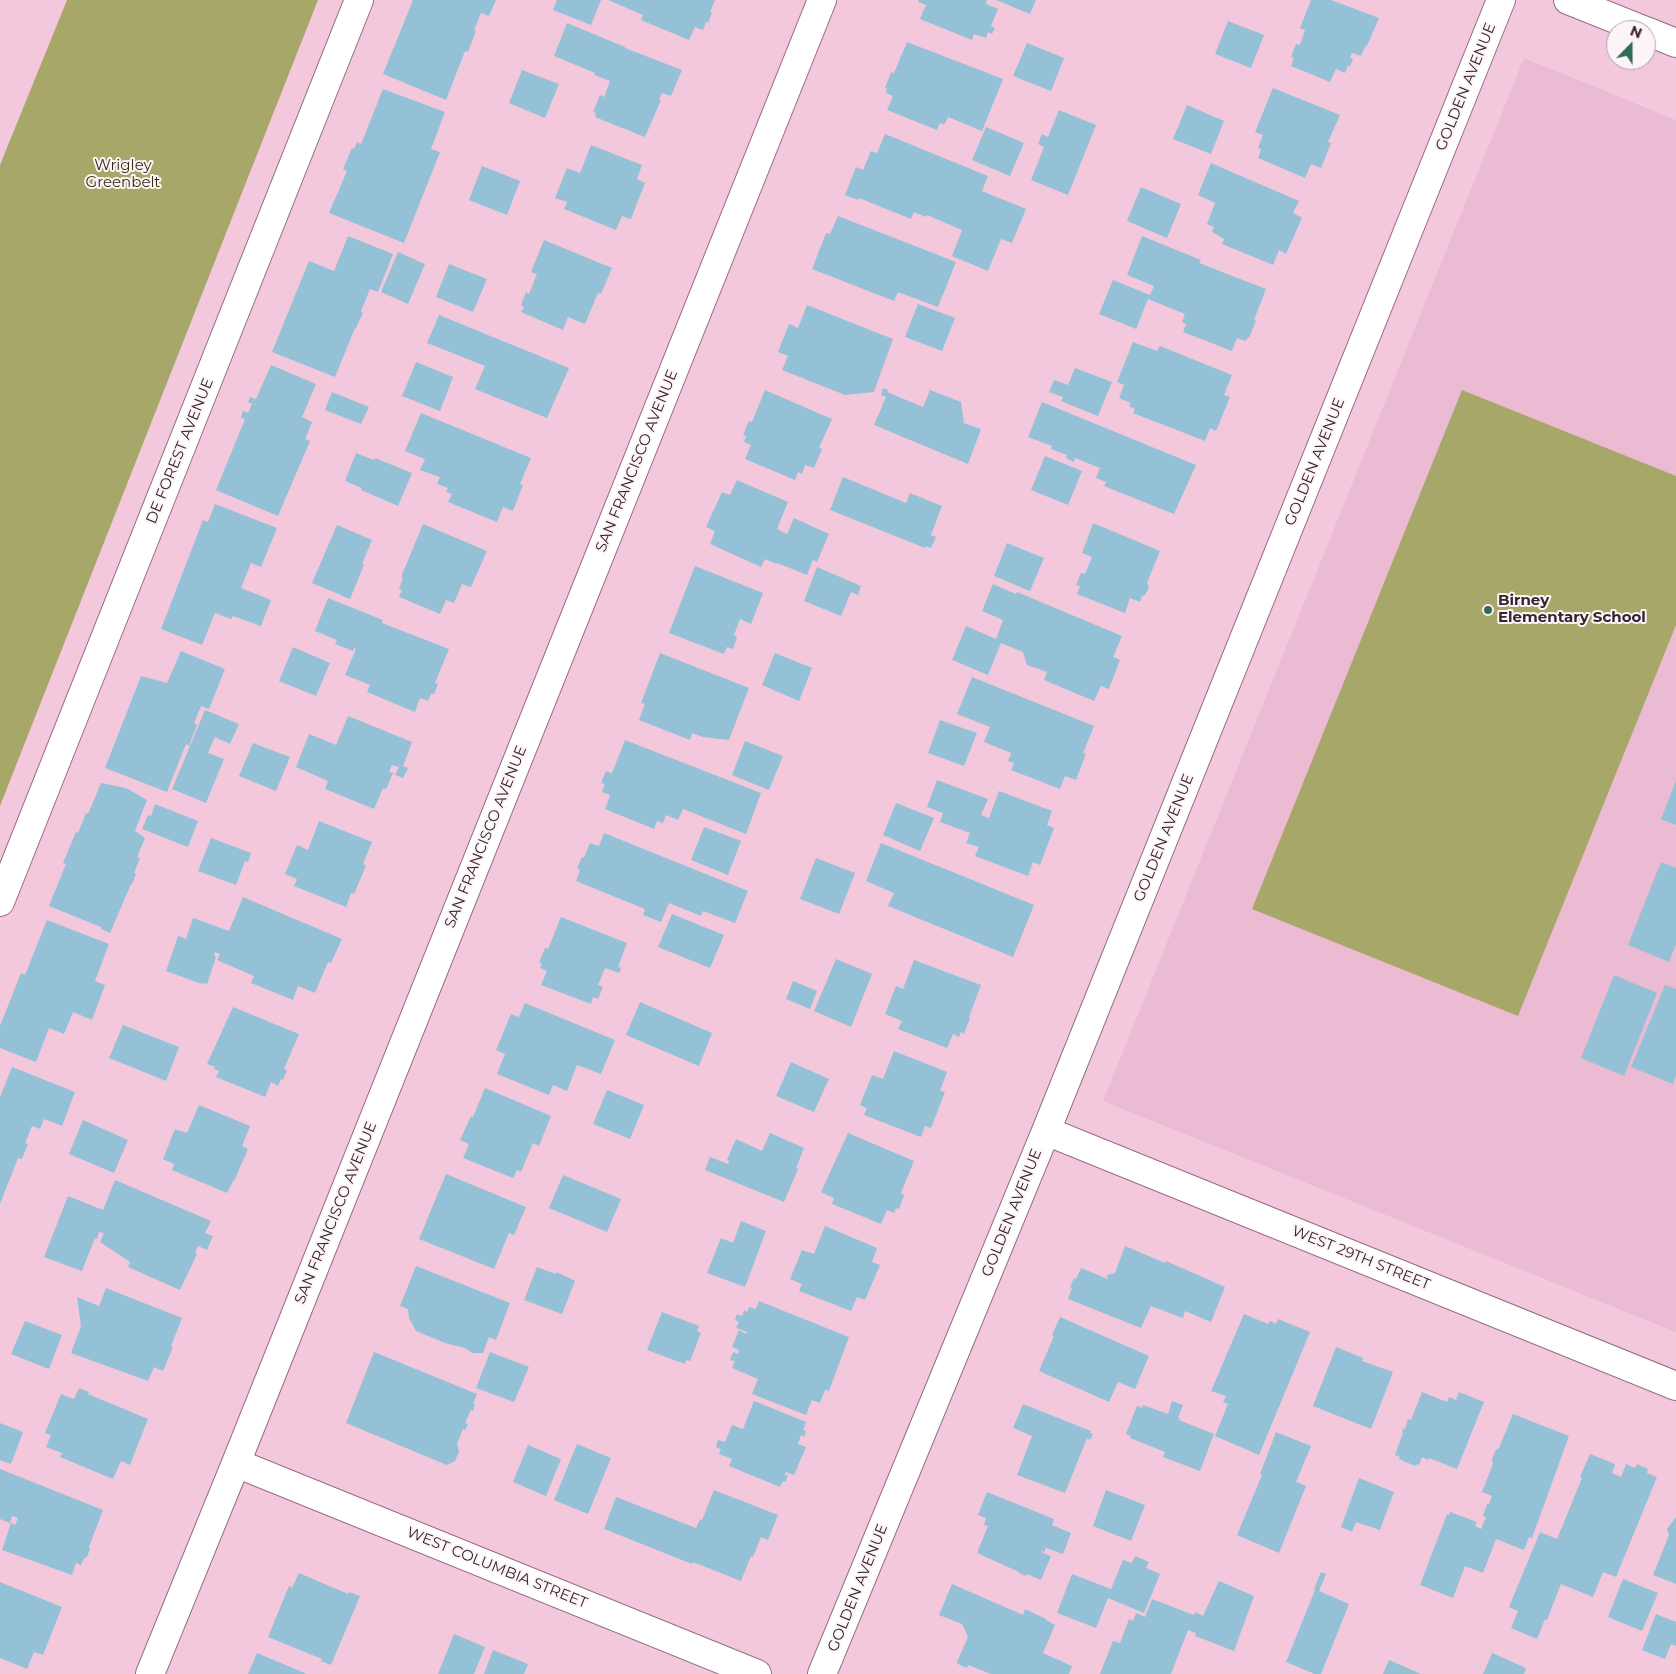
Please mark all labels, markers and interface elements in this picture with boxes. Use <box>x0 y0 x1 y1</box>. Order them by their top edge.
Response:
north arrow <box>1606 20 1656 70</box>
street label: GOLDEN AVENUE <box>1432 21 1500 153</box>
text: N <box>1628 22 1645 42</box>
park label: Wrigley Greenbelt <box>86 157 160 192</box>
street label: SAN FRANCISCO AVENUE <box>592 367 682 555</box>
street label: DE FOREST AVENUE <box>143 376 217 526</box>
street label: GOLDEN AVENUE <box>1281 396 1349 528</box>
place label: Birney Elementary School <box>1498 592 1646 627</box>
marker: Birney Elementary School <box>1482 604 1494 616</box>
street label: SAN FRANCISCO AVENUE <box>441 743 531 931</box>
street label: GOLDEN AVENUE <box>1130 772 1198 904</box>
street label: SAN FRANCISCO AVENUE <box>291 1119 381 1307</box>
street label: GOLDEN AVENUE <box>978 1147 1046 1279</box>
street label: WEST 29TH STREET <box>1289 1222 1433 1294</box>
street label: GOLDEN AVENUE <box>824 1522 892 1654</box>
street label: WEST COLUMBIA STREET <box>404 1523 590 1613</box>

